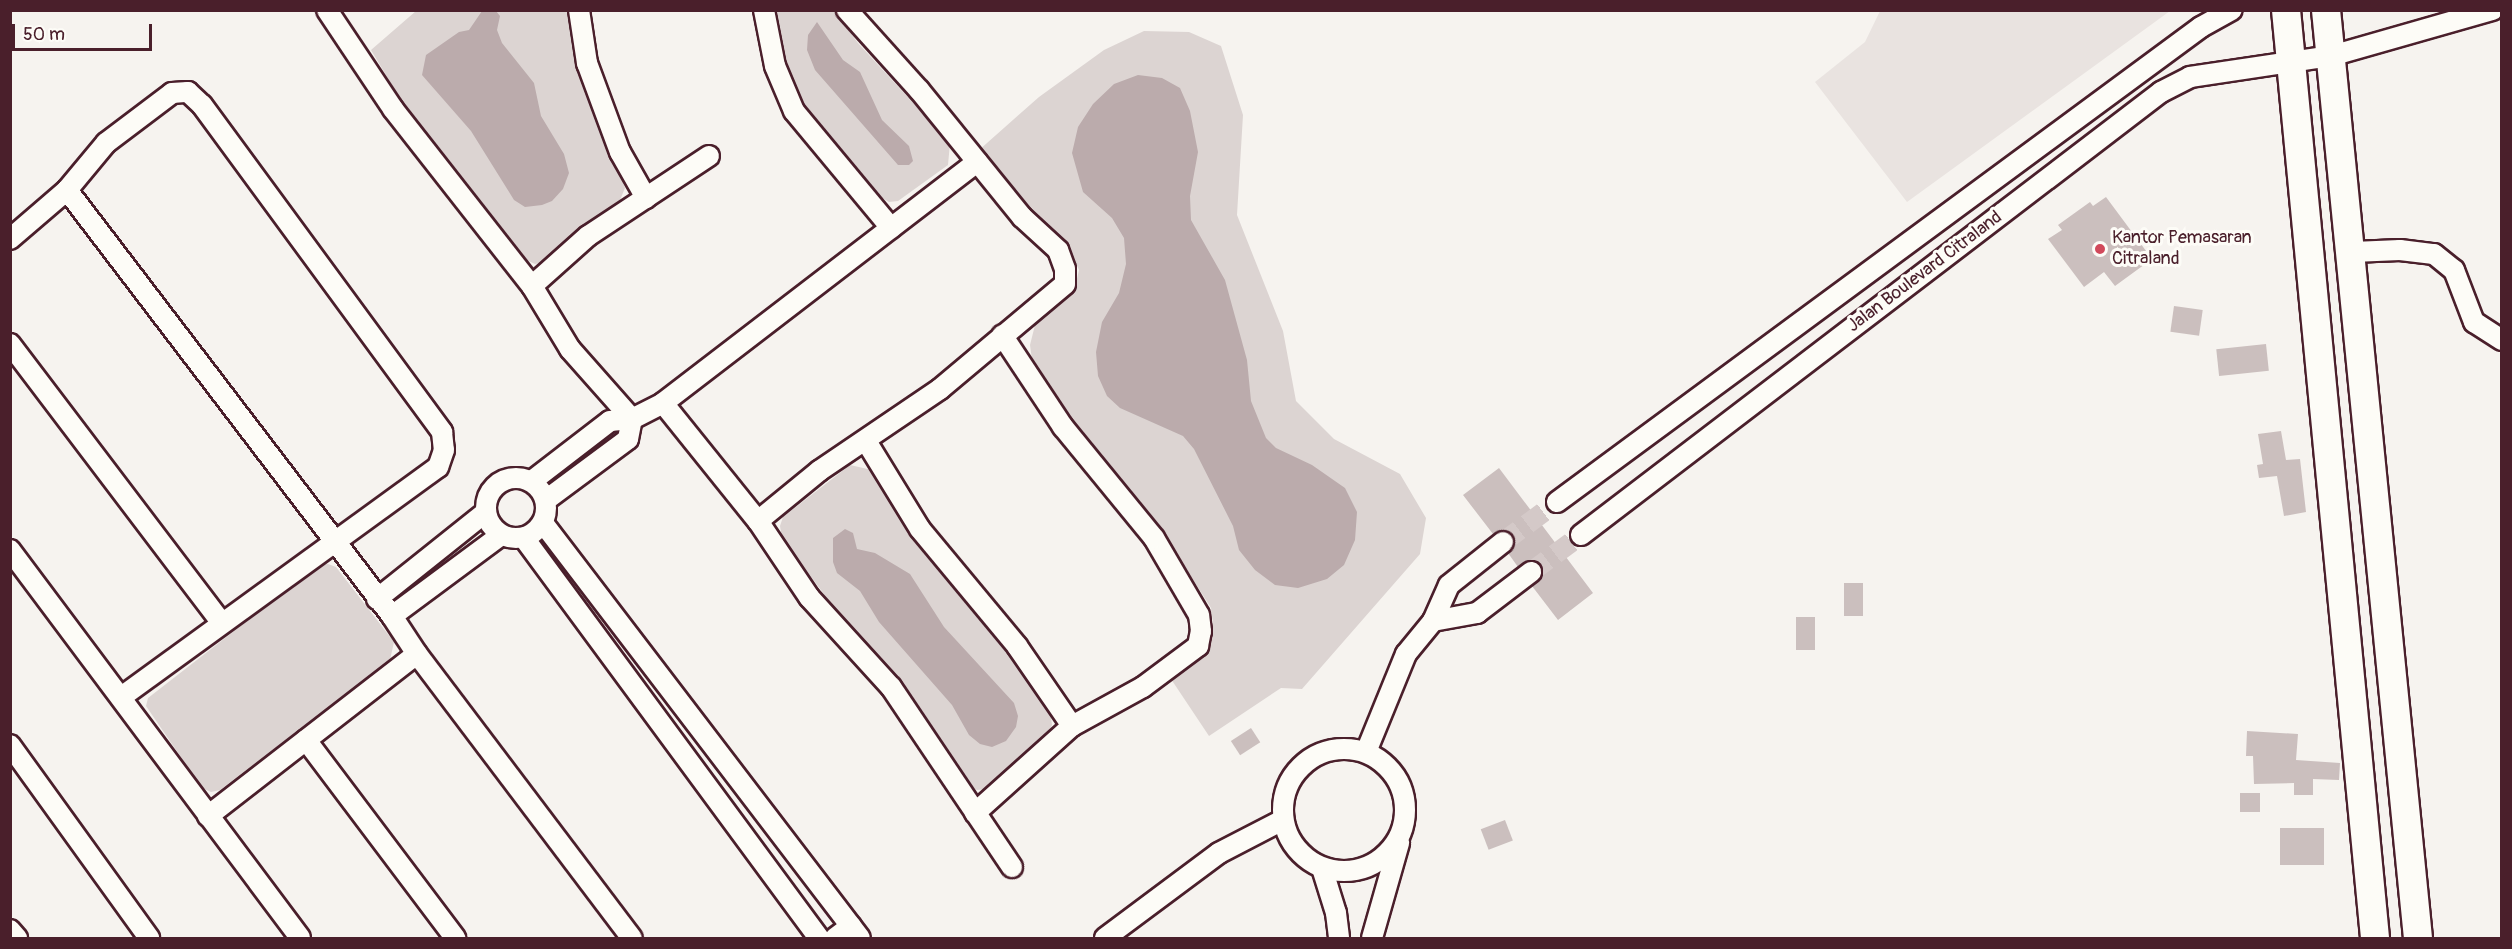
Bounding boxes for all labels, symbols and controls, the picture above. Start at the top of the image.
scale bar [15,12,154,50]
text: 50 m [23,23,65,46]
street label: Jalan Boulevard Citraland [1843,207,2007,337]
place label: Kantor Pemasaran Citraland [2112,228,2252,270]
marker: Kantor Pemasaran Citraland [2093,242,2107,256]

